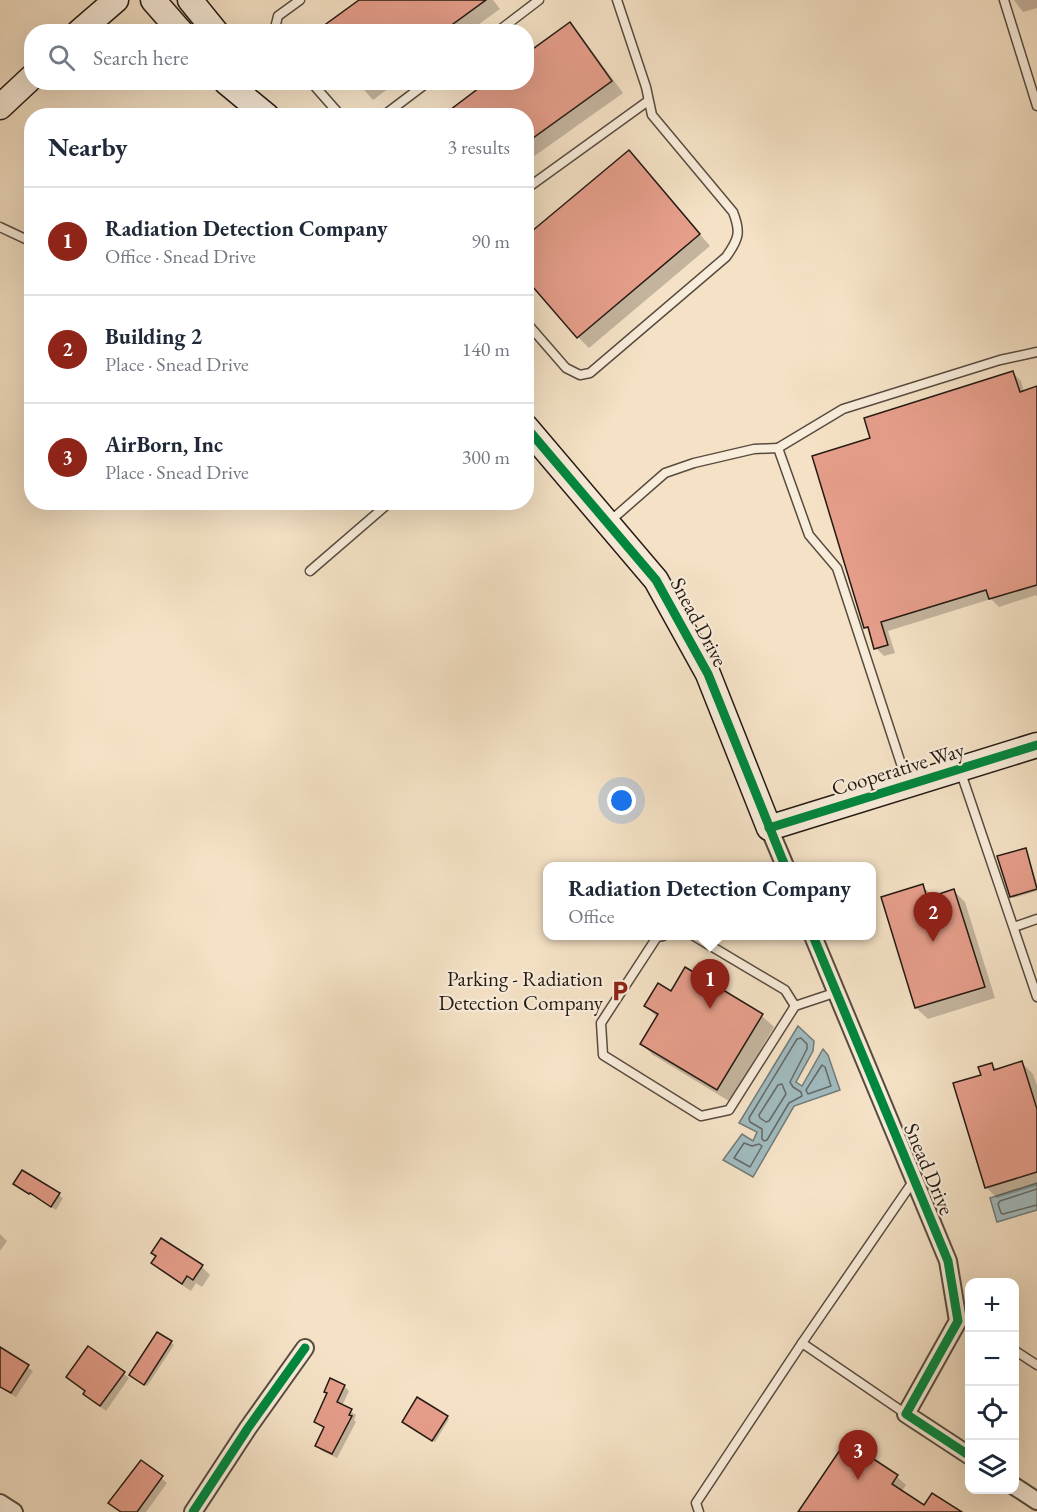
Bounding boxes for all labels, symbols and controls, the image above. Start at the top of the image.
search box [24,24,534,90]
icon: search [45,41,78,74]
text: Search here [93,43,188,72]
text: Nearby [48,130,128,164]
text: 3 results [447,134,510,160]
text: Radiation Detection Company [105,214,388,243]
text: 1 [62,228,73,254]
text: 90 m [471,228,510,254]
text: Office · Snead Drive [105,243,256,269]
text: Building 2 [105,322,202,351]
text: 2 [62,336,73,362]
text: 140 m [462,336,510,362]
text: Place · Snead Drive [105,351,249,377]
text: AirBorn, Inc [105,430,223,459]
text: 3 [62,444,73,470]
text: 300 m [462,444,510,470]
text: Place · Snead Drive [105,459,249,485]
street label: Snead Drive [665,573,734,671]
street label: Cooperative Way [828,735,968,802]
your location [607,786,636,815]
popup [543,862,876,940]
text: Radiation Detection Company [568,874,851,903]
pin: 2 [914,892,952,942]
text: Office [568,903,615,929]
pin: 1 [690,960,730,1009]
place label: Parking - Radiation Detection Company [438,965,604,1016]
parking icon: Parking - Radiation Detection Company [608,979,632,1003]
street label: Snead Drive [898,1119,961,1219]
map controls [965,1278,1019,1494]
button: + [965,1278,1019,1332]
button: − [965,1332,1019,1386]
button: locate [965,1386,1019,1440]
pin: 3 [838,1430,878,1480]
button: layers [965,1440,1019,1494]

